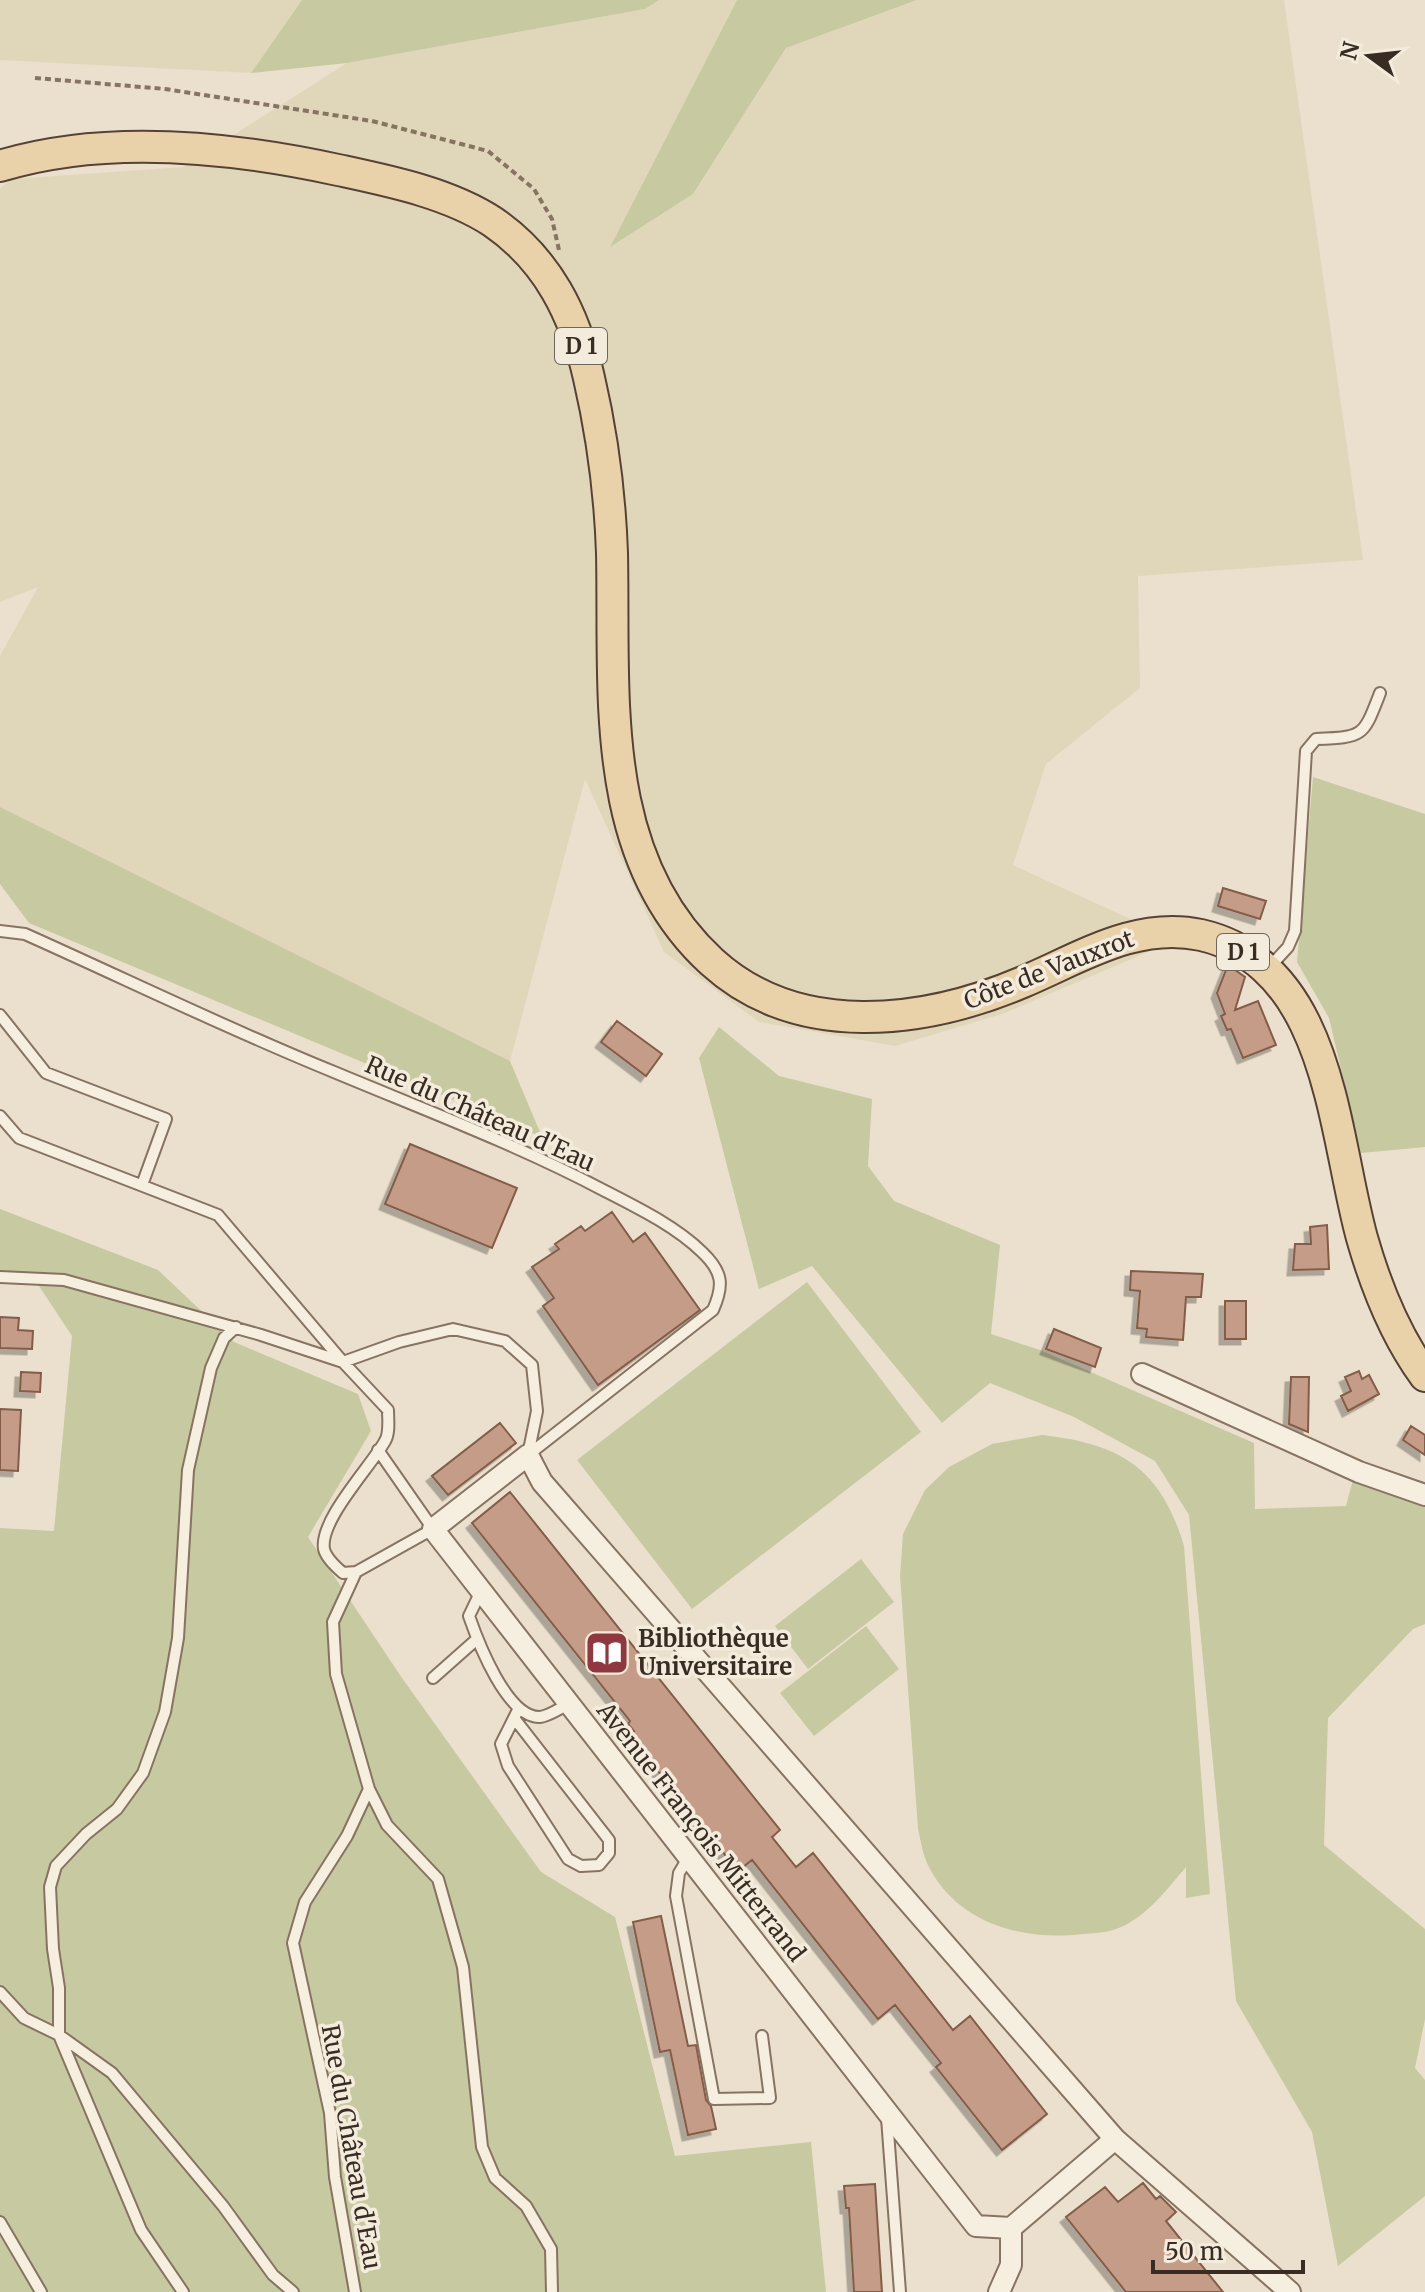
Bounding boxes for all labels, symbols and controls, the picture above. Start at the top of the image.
north arrow [1329,16,1409,96]
text: N [1334,38,1366,63]
road number: D 1 [555,328,607,364]
street label: Côte de Vauxrot [959,923,1139,1016]
road number: D 1 [1217,934,1269,970]
street label: Rue du Château d'Eau [360,1049,600,1178]
place label: Bibliothèque Universitaire [638,1623,792,1682]
library icon: Bibliothèque Universitaire [583,1629,631,1677]
street label: Avenue François Mitterrand [590,1695,812,1968]
street label: Rue du Château d'Eau [315,2022,388,2272]
scale bar [1153,2224,1303,2274]
text: 50 m [1165,2236,1224,2267]

